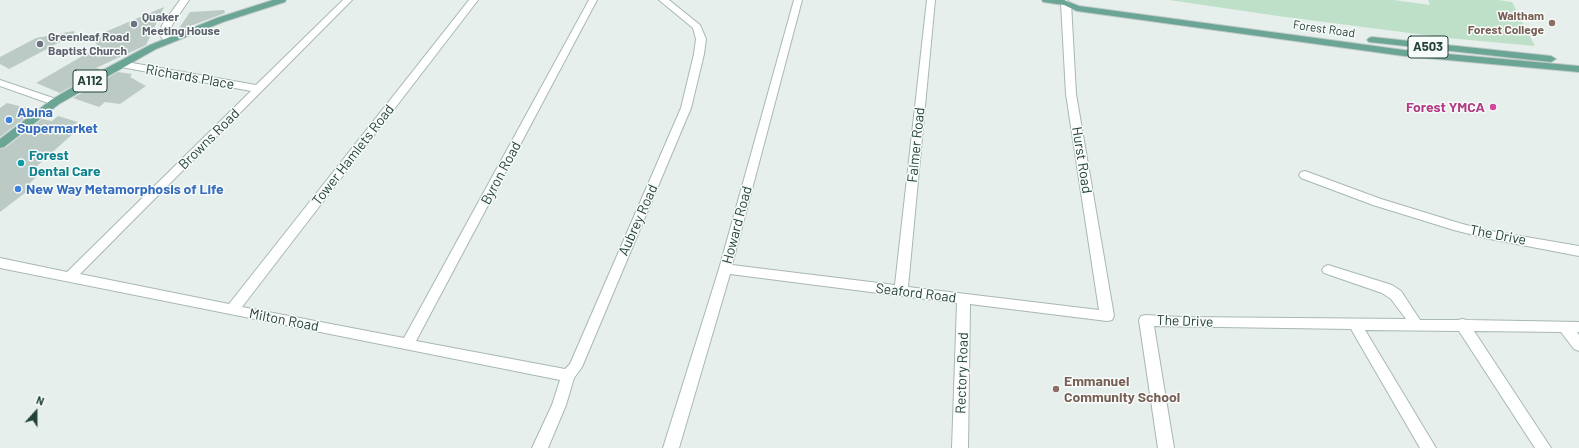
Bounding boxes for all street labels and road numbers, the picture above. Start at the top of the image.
street label: Forest Road [1292,18,1356,40]
road number: A503 [1408,36,1448,58]
street label: Richards Place [144,61,236,93]
road number: A112 [73,70,107,92]
street label: Tower Hamlets Road [308,101,398,209]
street label: Browns Road [175,105,243,173]
street label: Falmer Road [904,106,928,184]
street label: Hurst Road [1068,125,1096,195]
street label: Byron Road [477,139,525,207]
street label: Aubrey Road [615,182,661,258]
street label: Howard Road [719,184,755,266]
street label: The Drive [1468,221,1528,249]
street label: Seaford Road [875,280,957,306]
street label: Milton Road [248,305,320,335]
street label: The Drive [1156,312,1214,330]
street label: Rectory Road [952,332,972,414]

